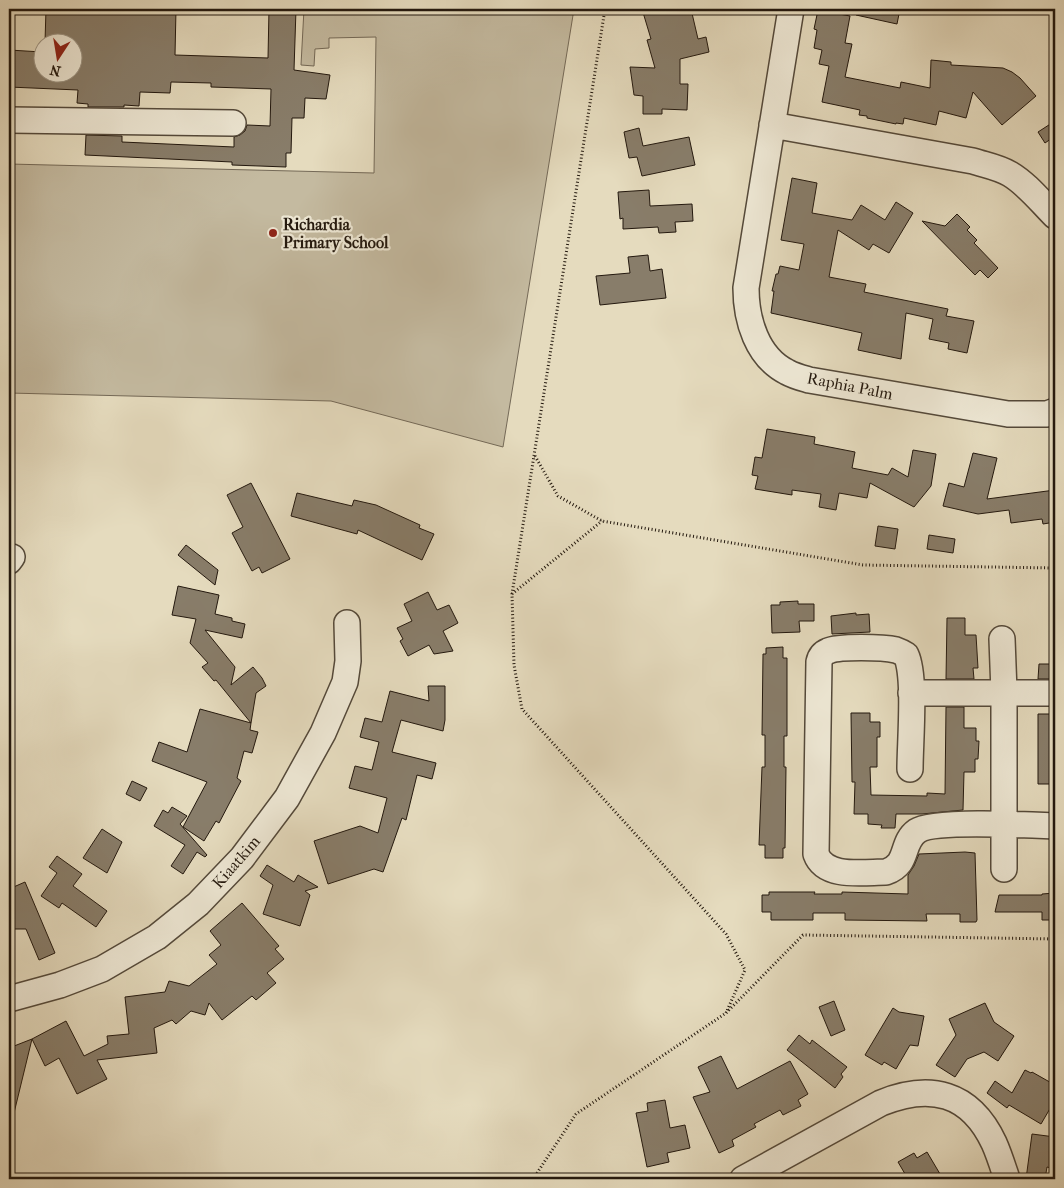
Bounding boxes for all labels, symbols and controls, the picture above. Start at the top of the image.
north arrow [32,32,82,82]
text: N [48,61,62,80]
place label: Richardia Primary School [283,215,389,253]
marker: Richardia Primary School [267,227,279,239]
street label: Raphia Palm [806,368,895,404]
street label: Kiaatkim [208,831,264,892]

